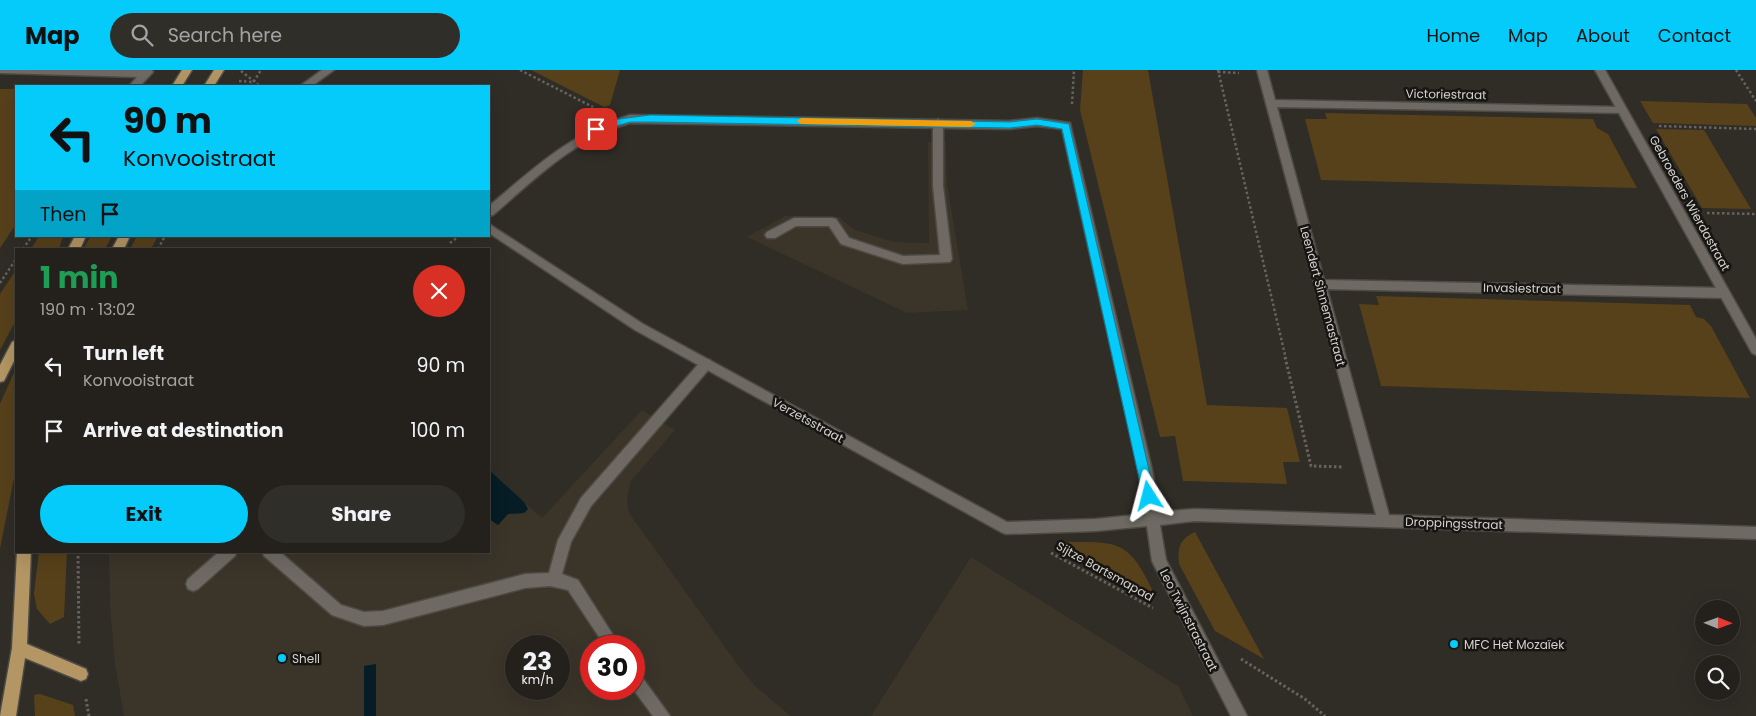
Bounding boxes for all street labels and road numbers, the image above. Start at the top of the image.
street label: Victoriestraat [1405,85,1487,103]
street label: Gebroeders Wierdastraat [1646,132,1734,274]
street label: Leendert Sinnemastraat [1296,224,1350,368]
street label: Invasiestraat [1483,279,1561,297]
street label: Verzetsstraat [769,393,847,447]
street label: Droppingsstraat [1405,513,1503,533]
street label: Sijtze Bartsmapad [1053,537,1157,605]
street label: Leo Twijnstrastraat [1156,566,1222,674]

